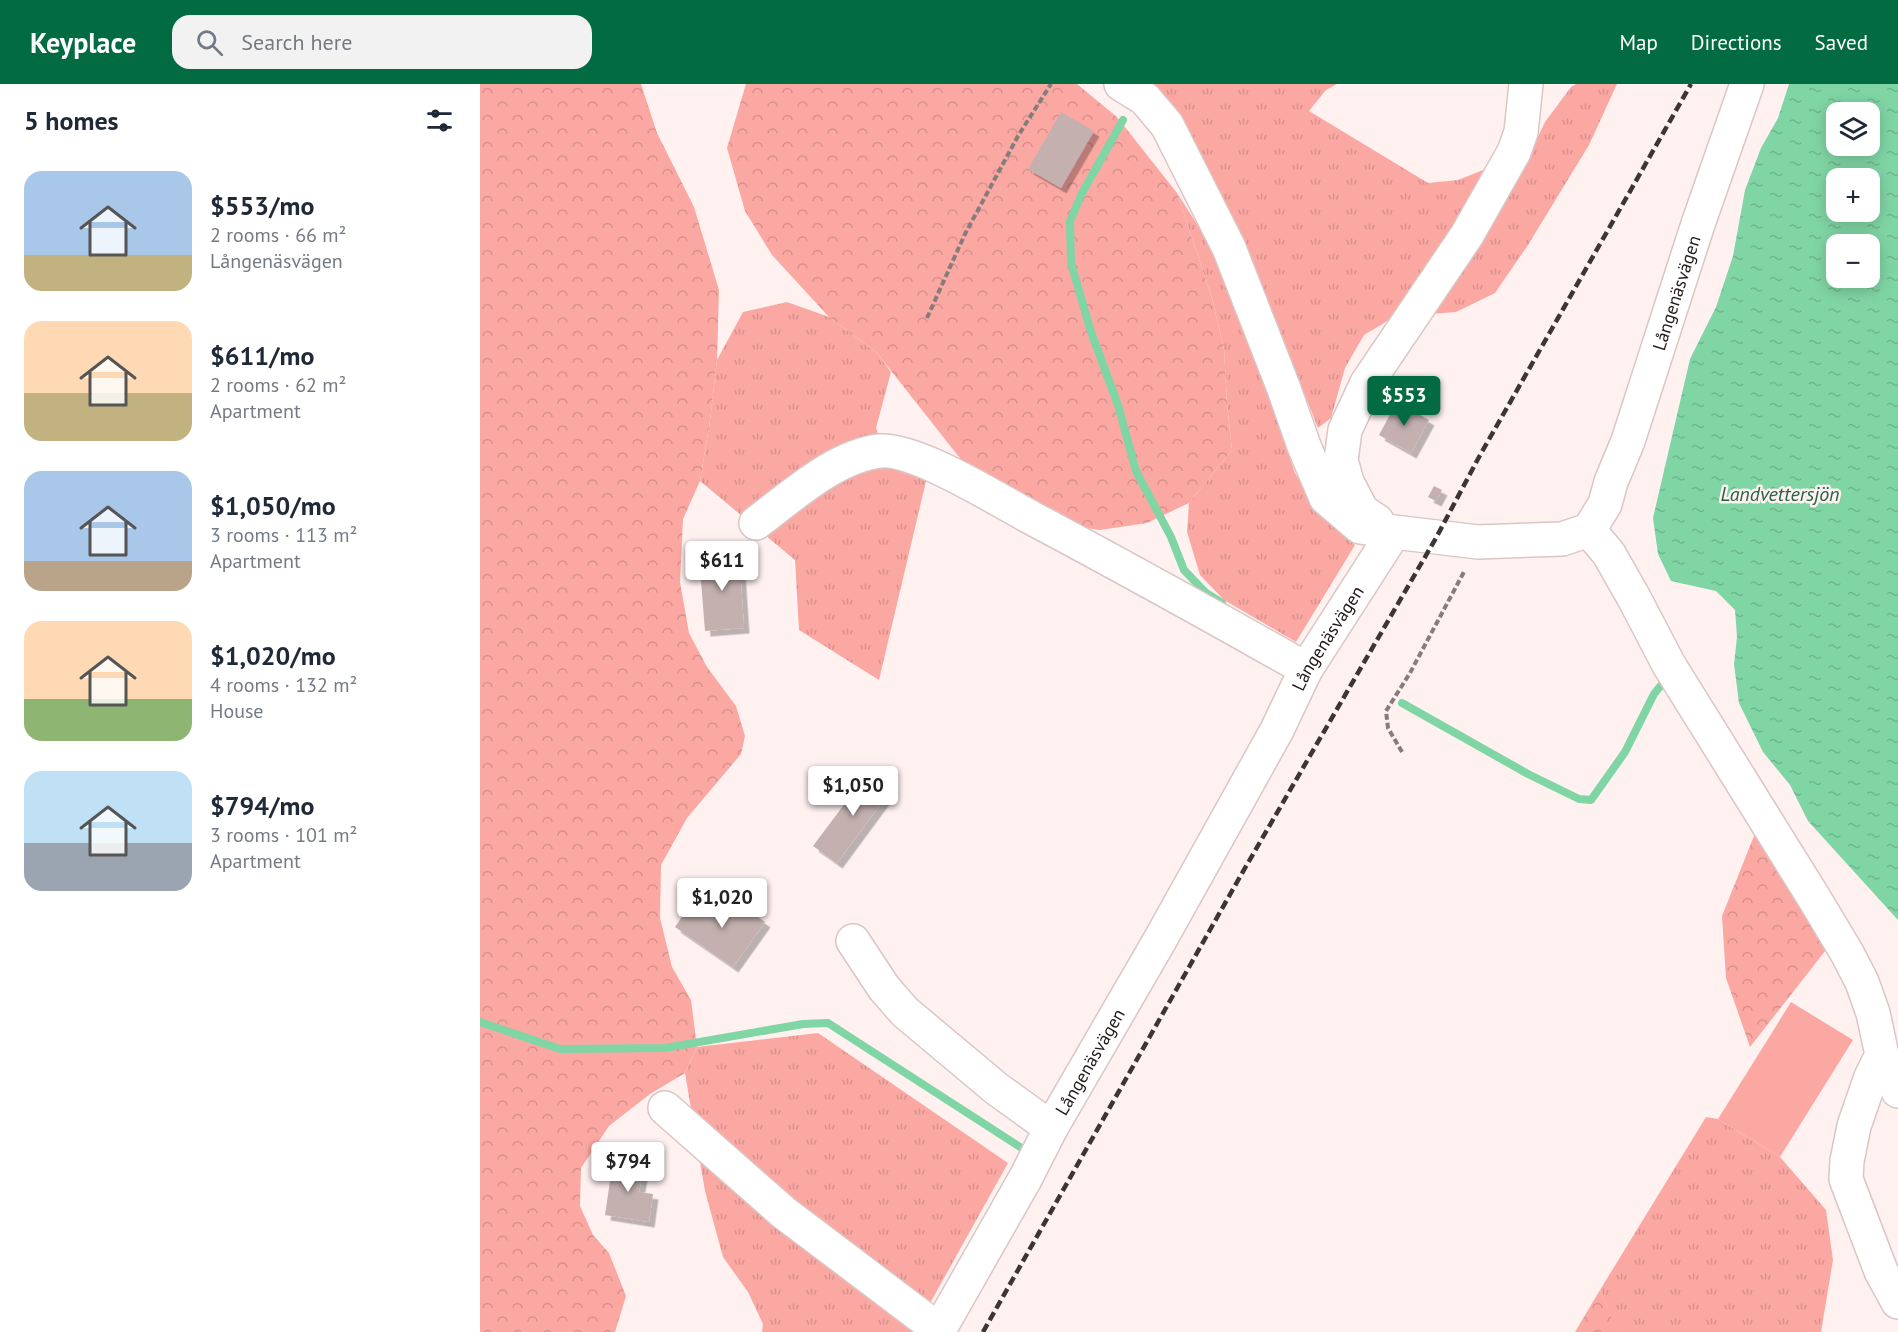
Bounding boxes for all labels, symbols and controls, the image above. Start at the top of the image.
search box [172,15,592,69]
text: Keyplace [30,24,136,61]
icon: search [193,26,226,59]
text: Search here [241,28,352,56]
text: Map [1619,29,1658,56]
text: Directions [1691,29,1782,56]
text: Saved [1815,29,1868,56]
map controls [1826,102,1880,288]
button: layers [1826,102,1880,156]
text: 5 homes [24,104,119,137]
icon: filters [423,104,456,137]
button: + [1826,168,1880,222]
text: $553/mo [210,189,314,222]
icon: home [72,195,144,267]
text: 2 rooms · 66 m² [210,222,346,248]
street label: Långenäsvägen [1647,232,1705,353]
button: − [1826,234,1880,288]
text: Långenäsvägen [210,248,343,274]
text: $611/mo [210,339,314,372]
icon: home [72,345,144,417]
text: 2 rooms · 62 m² [210,372,346,398]
pin: $553 [1368,376,1440,427]
text: $553 [1381,382,1427,408]
text: Apartment [210,398,301,424]
water label: Landvettersjön [1720,481,1840,507]
text: $1,050/mo [210,489,336,522]
icon: home [72,495,144,567]
text: 3 rooms · 113 m² [210,522,357,548]
pin: $611 [686,541,758,592]
text: $611 [699,547,745,573]
text: Apartment [210,548,301,574]
street label: Långenäsvägen [1286,581,1368,694]
text: $1,020/mo [210,639,336,672]
icon: home [72,645,144,717]
text: 4 rooms · 132 m² [210,672,357,698]
text: House [210,698,264,724]
pin: $1,050 [804,766,902,817]
text: $1,050 [822,772,884,798]
text: $794/mo [210,789,314,822]
icon: home [72,795,144,867]
text: 3 rooms · 101 m² [210,822,357,848]
text: Apartment [210,848,301,874]
pin: $1,020 [673,878,771,929]
text: $1,020 [691,884,753,910]
street label: Långenäsvägen [1050,1004,1129,1119]
pin: $794 [592,1142,664,1193]
text: $794 [605,1148,651,1174]

